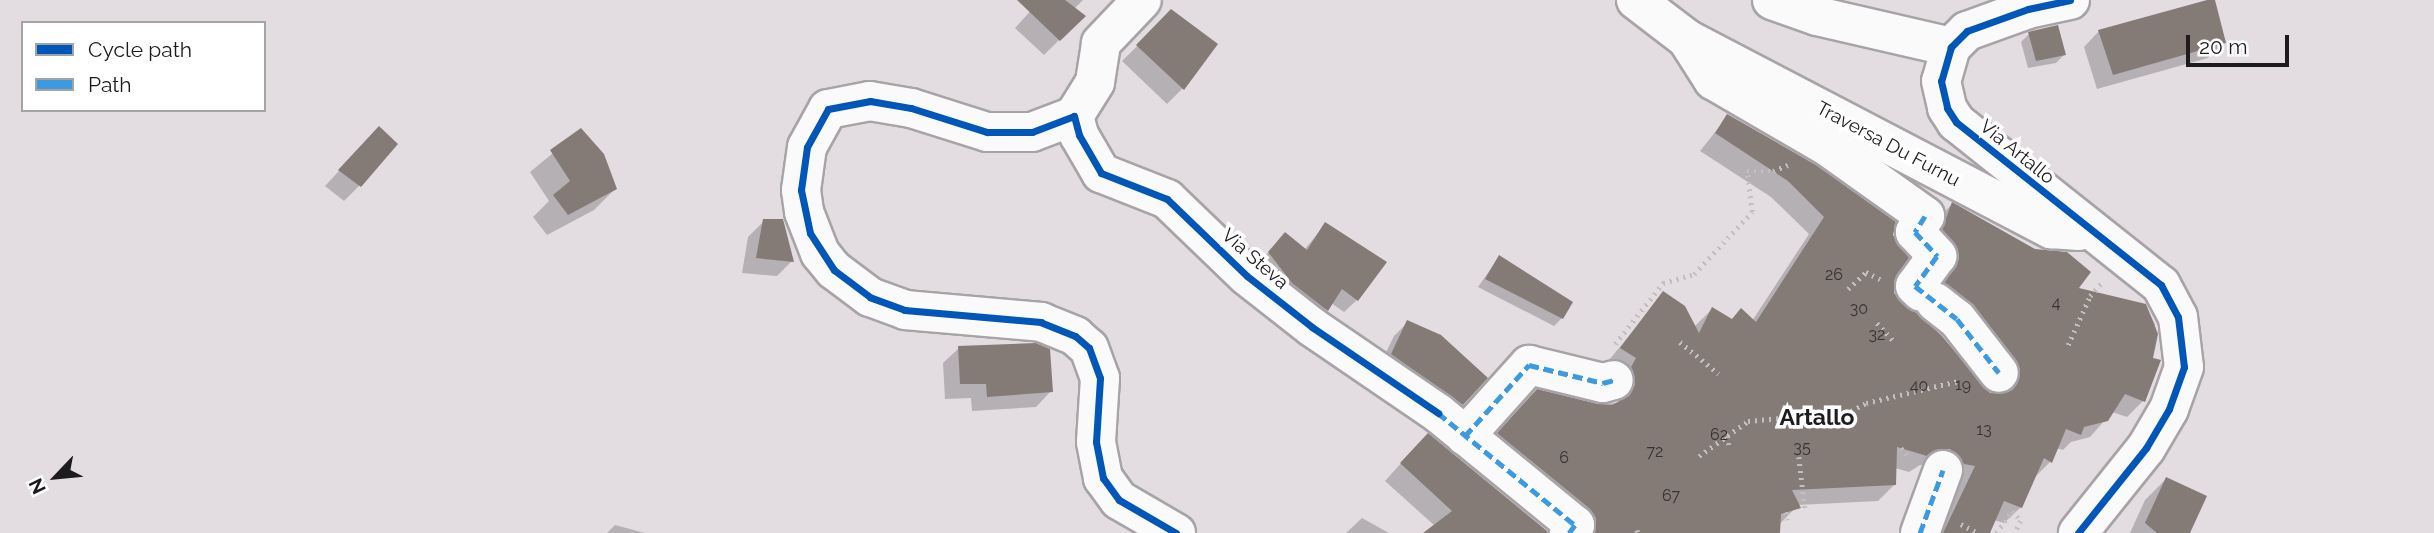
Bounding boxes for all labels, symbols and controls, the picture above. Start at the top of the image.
legend [21,21,266,112]
scale bar [2189,21,2292,65]
text: 20 m [2199,34,2247,59]
text: Cycle path [88,37,192,62]
text: Path [88,72,132,97]
street label: Traversa Du Furnu [1812,97,1964,191]
street label: Via Artallo [1975,115,2059,189]
street label: Via Steva [1217,224,1293,294]
house number: 26 [1825,265,1843,285]
house number: 4 [2052,293,2060,313]
house number: 30 [1850,299,1868,319]
house number: 32 [1869,325,1885,345]
house number: 19 [1955,375,1971,395]
house number: 40 [1910,376,1928,396]
district label: Artallo [1780,403,1854,431]
house number: 13 [1976,420,1992,440]
house number: 62 [1710,425,1728,445]
house number: 35 [1793,438,1811,458]
north arrow [21,442,91,512]
house number: 72 [1647,442,1663,462]
house number: 6 [1559,448,1569,468]
text: N [24,475,50,498]
house number: 67 [1662,486,1680,506]

